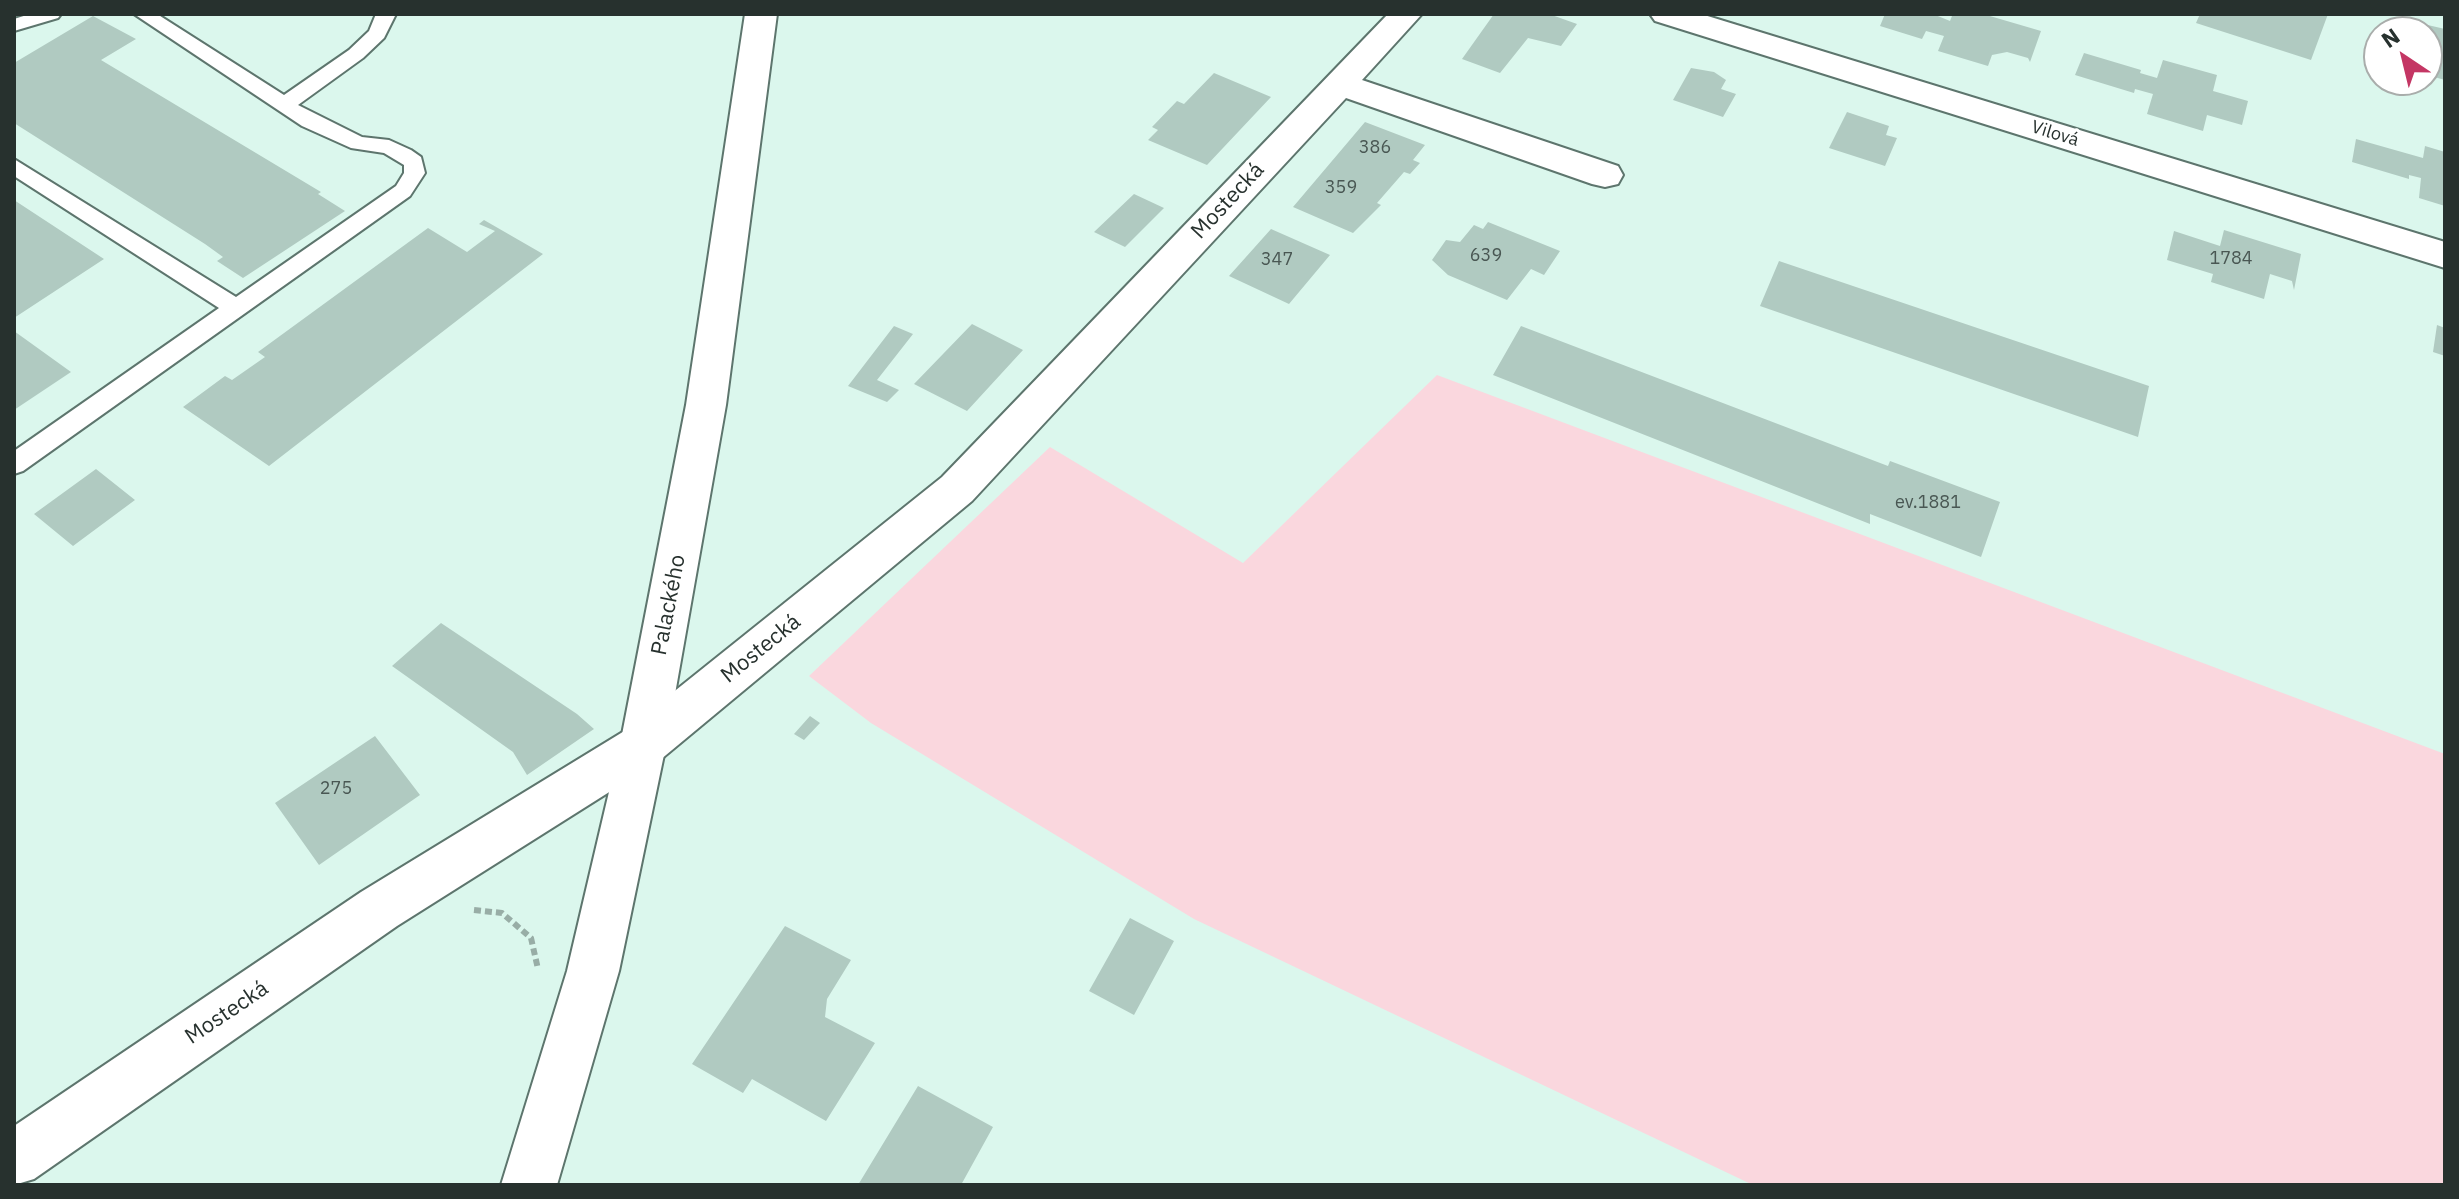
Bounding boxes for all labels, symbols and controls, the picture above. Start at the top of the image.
north arrow [2363,16,2443,96]
text: N [2375,21,2405,54]
street label: Vilová [2029,117,2081,151]
house number: 386 [1359,137,1391,159]
street label: Mostecká [1186,157,1270,245]
house number: 359 [1325,177,1357,199]
house number: 639 [1470,245,1502,267]
house number: 1784 [2209,248,2253,270]
house number: 347 [1261,249,1293,271]
house number: ev.1881 [1895,492,1961,514]
street label: Palackého [646,553,692,657]
street label: Mostecká [716,609,806,689]
house number: 275 [320,778,352,800]
street label: Mostecká [180,976,274,1050]

